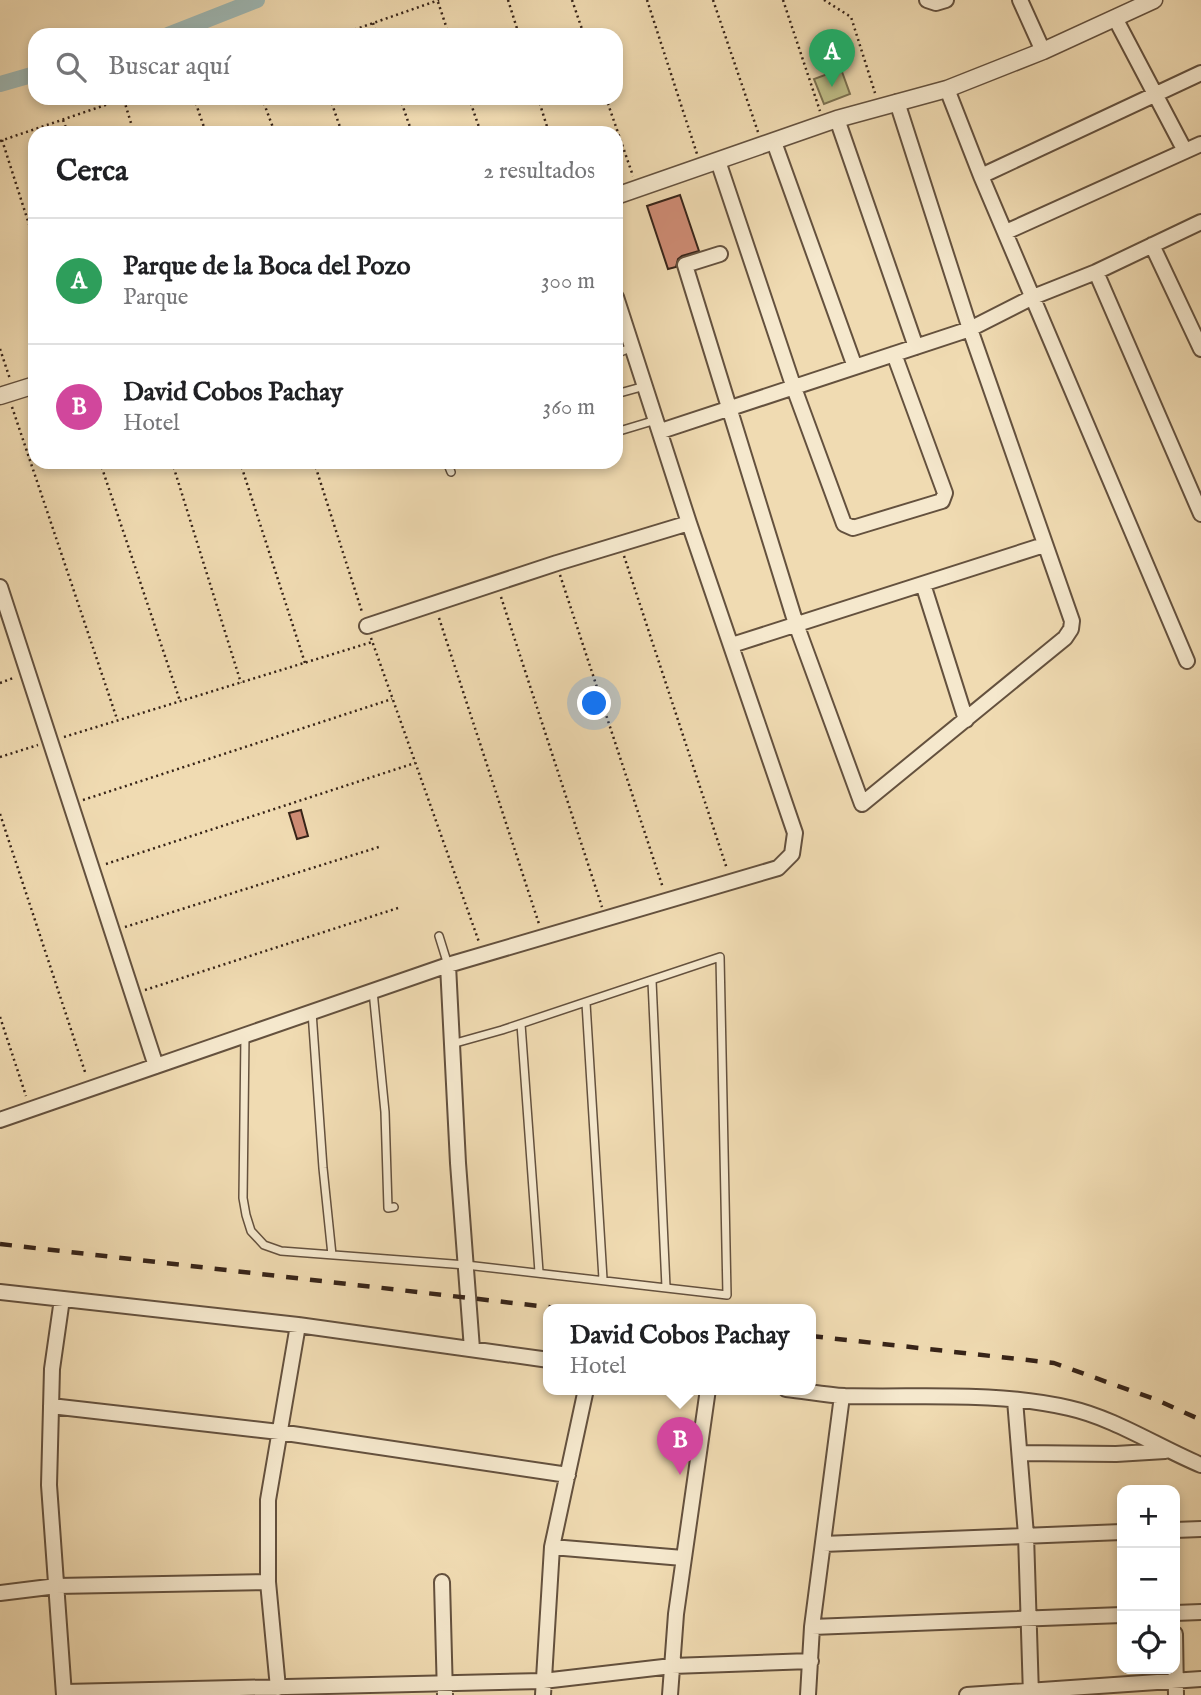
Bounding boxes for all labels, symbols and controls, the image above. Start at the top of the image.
search box [28,28,623,105]
pin: A [809,29,855,87]
icon: search [52,48,90,86]
text: Buscar aquí [108,50,230,83]
text: Cerca [56,153,128,191]
text: 2 resultados [483,157,595,186]
text: Parque de la Boca del Pozo [123,250,411,283]
text: A [71,267,87,296]
text: 300 m [541,267,595,296]
text: Parque [123,283,188,312]
text: David Cobos Pachay [123,376,343,409]
text: B [71,393,87,422]
text: 360 m [543,393,595,422]
text: Hotel [123,409,180,438]
your location [577,686,611,720]
popup [543,1304,816,1395]
text: David Cobos Pachay [570,1319,789,1352]
text: Hotel [570,1352,626,1381]
pin: B [657,1417,703,1475]
map controls [1117,1485,1180,1674]
button: + [1117,1485,1180,1548]
button: − [1117,1548,1180,1611]
button: locate [1117,1611,1180,1674]

